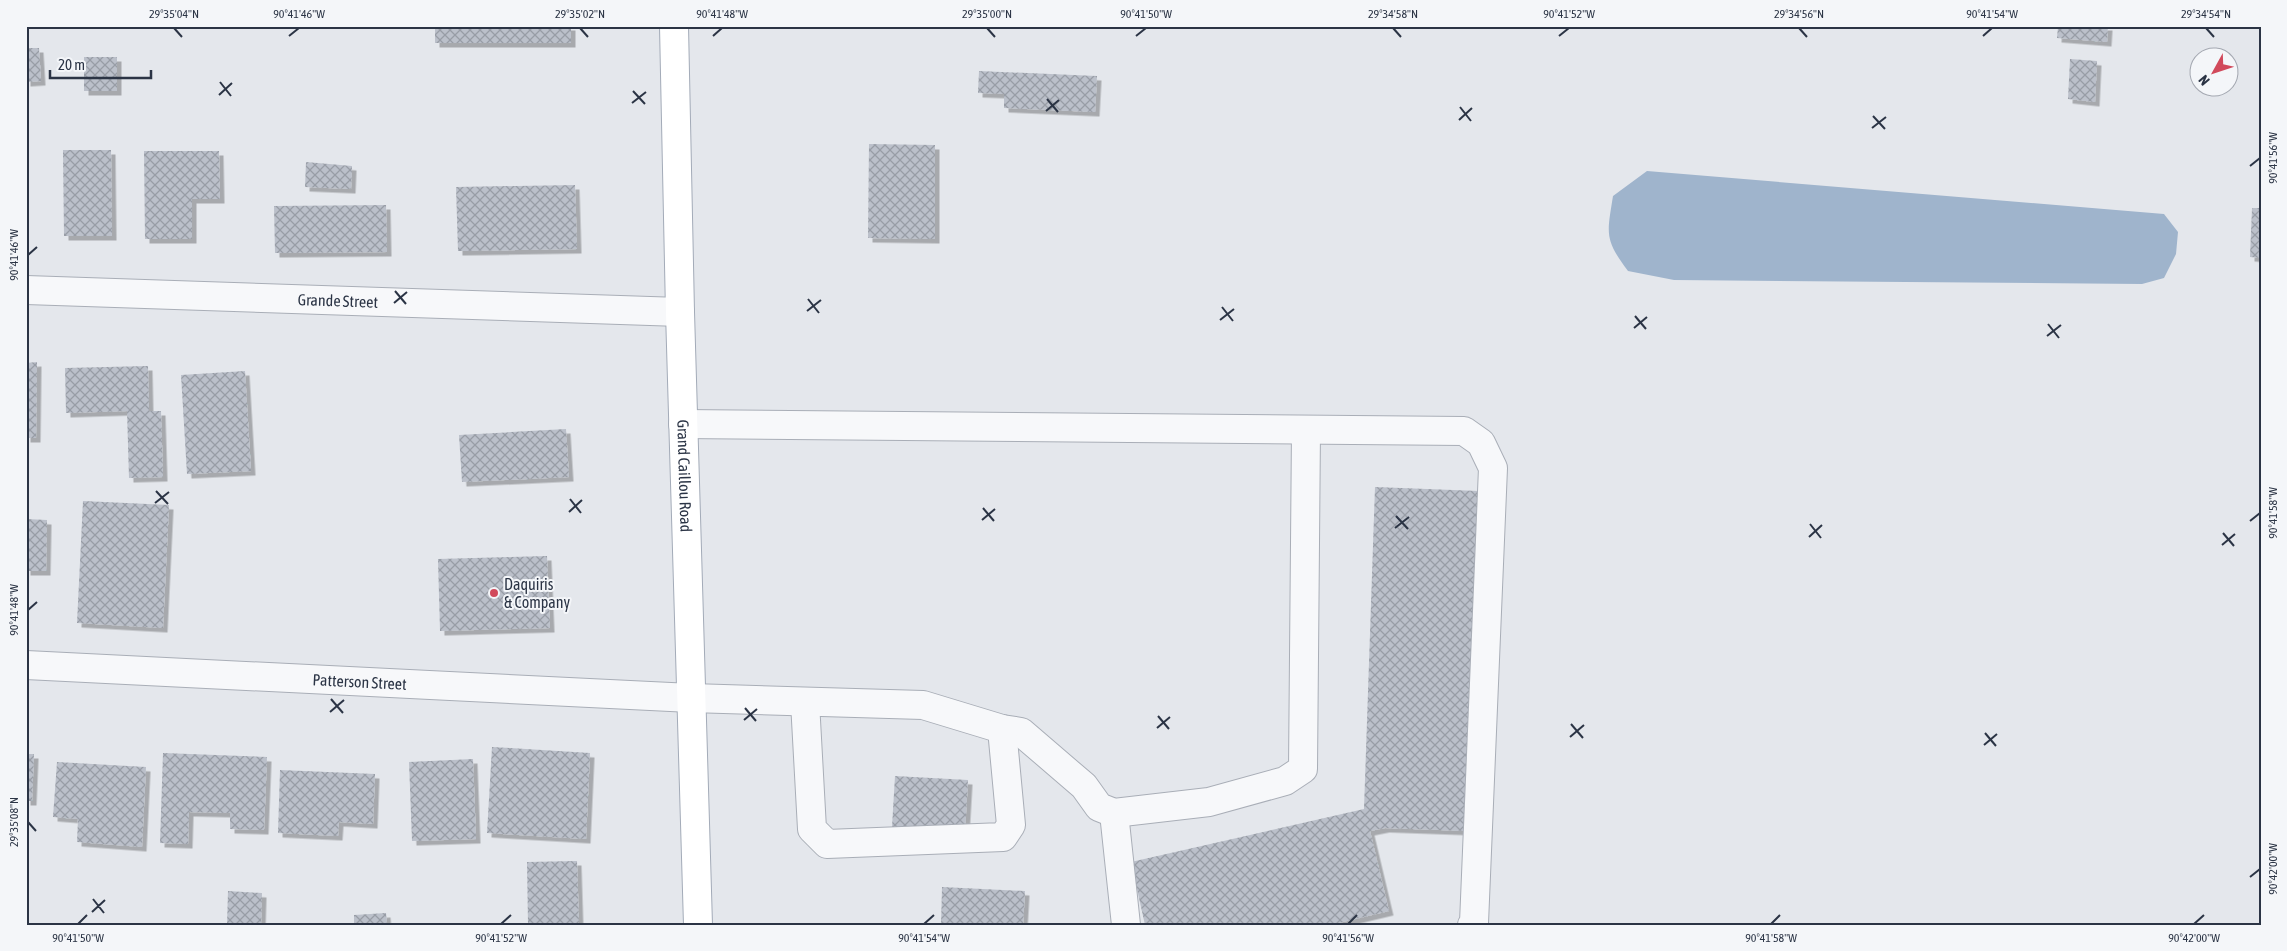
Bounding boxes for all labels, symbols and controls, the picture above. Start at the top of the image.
text: 29°35'04"N [149,7,199,21]
text: 90°41'46"W [273,7,325,21]
text: 29°35'02"N [555,7,605,21]
text: 90°41'48"W [696,7,748,21]
text: 29°35'00"N [962,7,1012,21]
text: 90°41'50"W [1120,7,1172,21]
text: 29°34'58"N [1368,7,1418,21]
text: 90°41'52"W [1543,7,1595,21]
text: 29°34'56"N [1774,7,1824,21]
text: 90°41'54"W [1966,7,2018,21]
text: 29°34'54"N [2181,7,2231,21]
scale bar [50,48,151,80]
north arrow [2190,48,2240,98]
text: 20 m [58,56,85,73]
text: N [2195,72,2213,89]
text: 90°41'56"W [2266,132,2280,184]
text: 90°41'46"W [7,229,21,281]
street label: Grande Street [297,290,379,311]
street label: Grand Caillou Road [674,419,695,532]
text: 90°41'58"W [2266,487,2280,539]
place label: Daquiris & Company [504,575,571,612]
text: 90°41'48"W [7,584,21,636]
marker: Daquiris & Company [488,587,500,599]
street label: Patterson Street [312,670,408,693]
text: 29°35'08"N [7,797,21,847]
text: 90°42'00"W [2266,843,2280,895]
text: 90°41'50"W [52,931,104,945]
text: 90°41'52"W [475,931,527,945]
text: 90°41'54"W [898,931,950,945]
text: 90°41'56"W [1322,931,1374,945]
text: 90°41'58"W [1745,931,1797,945]
text: 90°42'00"W [2168,931,2220,945]

